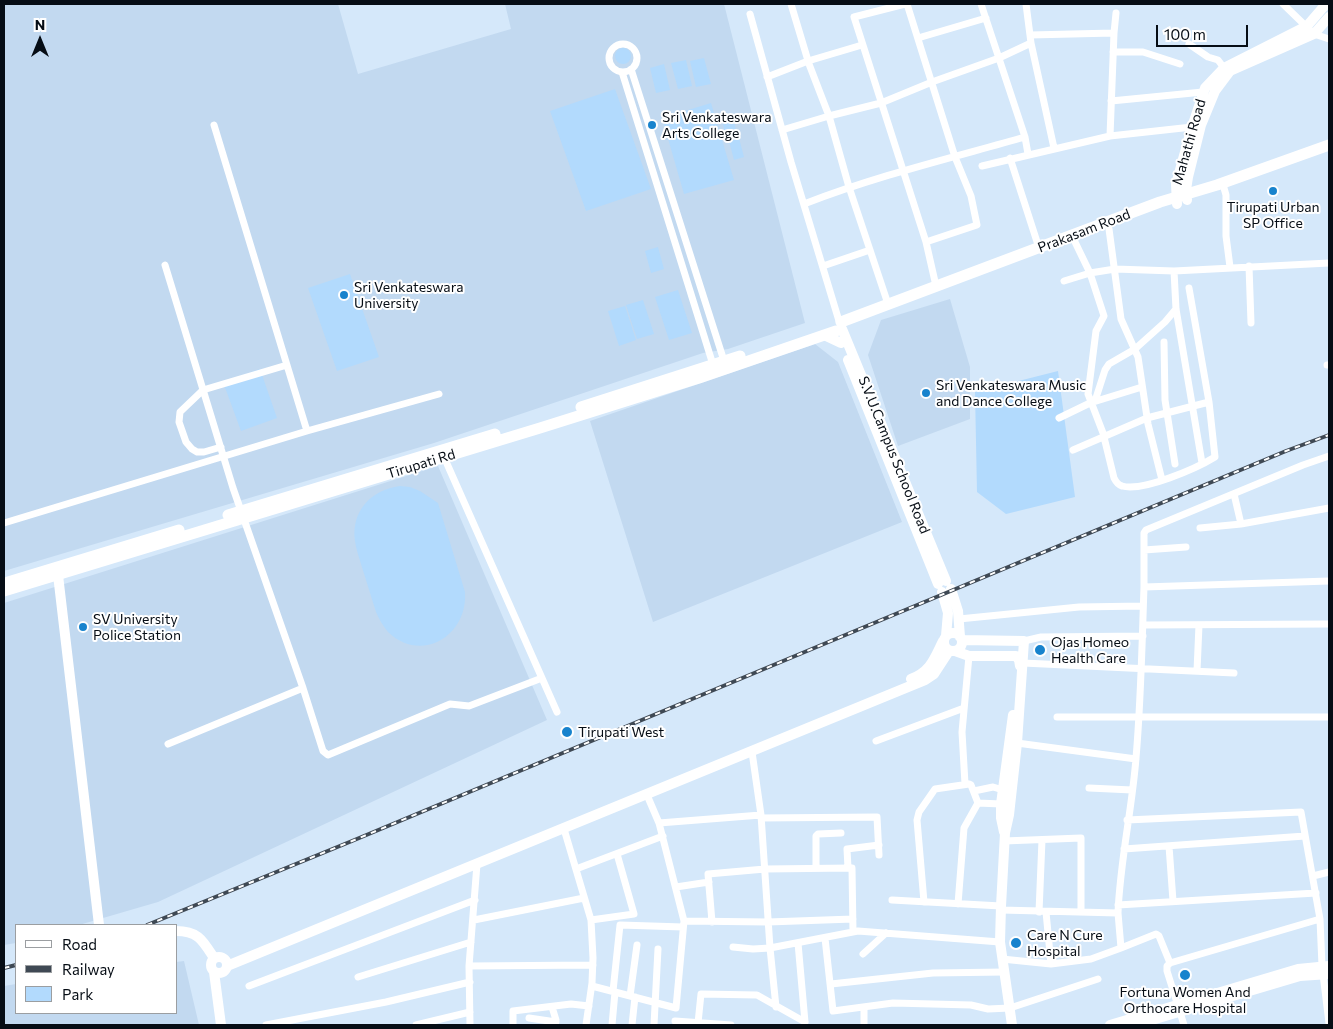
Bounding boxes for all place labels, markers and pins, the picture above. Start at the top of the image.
place label: Sri Venkateswara Arts College [662,109,771,142]
marker: Sri Venkateswara Arts College [646,119,658,131]
marker: Tirupati Urban SP Office [1267,185,1279,197]
place label: Tirupati Urban SP Office [1226,199,1320,232]
place label: Sri Venkateswara University [354,279,463,312]
marker: Sri Venkateswara University [338,289,350,301]
place label: Sri Venkateswara Music and Dance College [936,377,1086,410]
marker: Sri Venkateswara Music and Dance College [920,387,932,399]
place label: SV University Police Station [93,611,181,644]
marker: SV University Police Station [77,621,89,633]
place label: Ojas Homeo Health Care [1051,634,1129,666]
marker: Ojas Homeo Health Care [1033,643,1047,657]
place label: Tirupati West [578,724,664,740]
marker: Tirupati West [560,725,574,739]
place label: Care N Cure Hospital [1027,927,1103,960]
marker: Care N Cure Hospital [1009,936,1023,950]
marker: Fortuna Women And Orthocare Hospital [1178,968,1192,982]
place label: Fortuna Women And Orthocare Hospital [1119,984,1251,1016]

